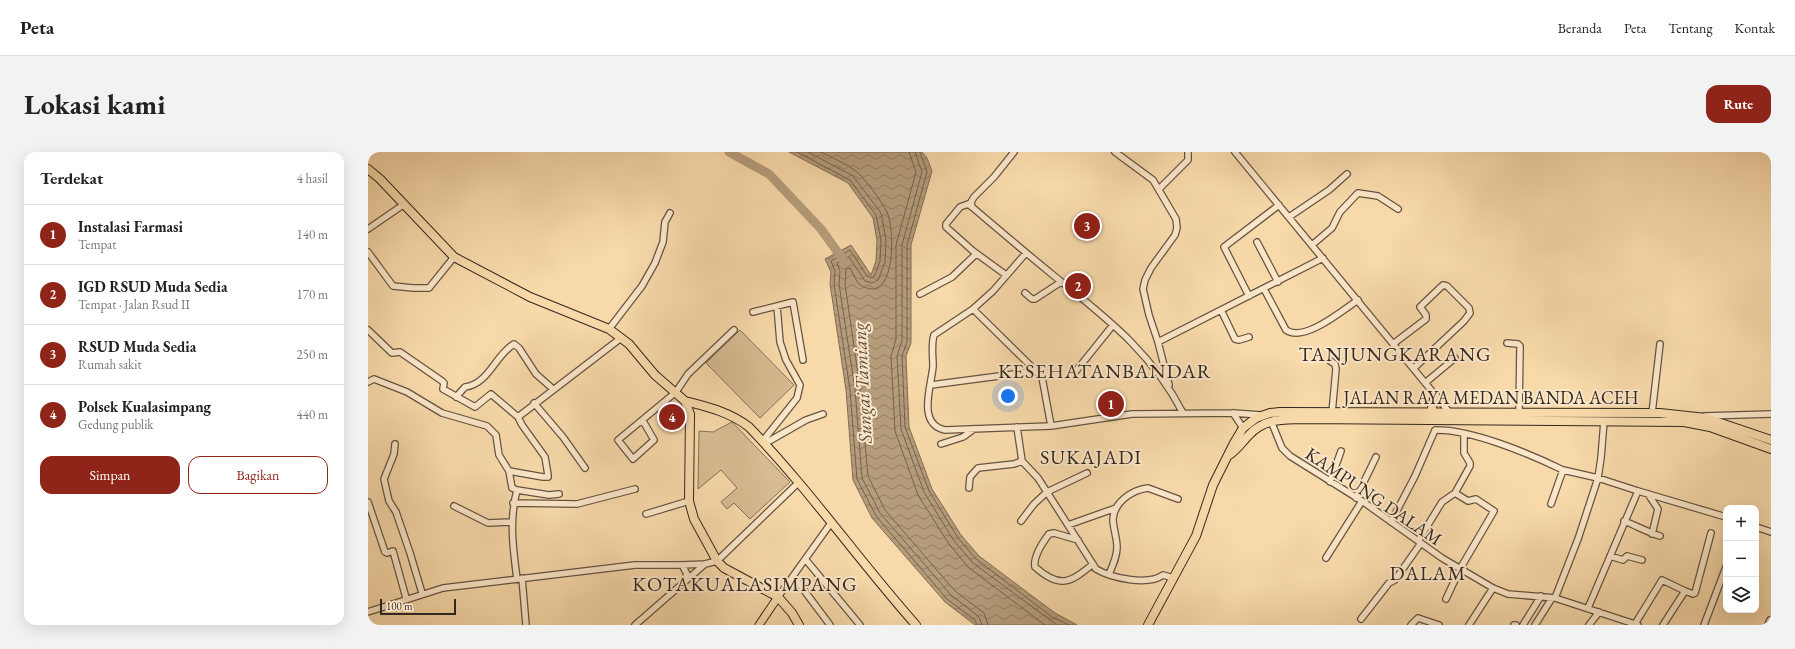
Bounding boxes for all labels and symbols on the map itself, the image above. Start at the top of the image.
pin: 3 [1074,211,1100,241]
pin: 2 [1065,271,1091,301]
water label: Sungai Tamiang [846,321,878,445]
district label: TANJUNGKARANG [1298,341,1492,367]
district label: KESEHATANBANDAR [998,358,1212,384]
your location [998,386,1018,406]
street label: JALAN RAYA MEDAN BANDA ACEH [1341,386,1639,409]
pin: 1 [1098,389,1124,419]
pin: 4 [659,402,685,432]
street label: KAMPUNG DALAM [1301,442,1447,550]
district label: SUKAJADI [1040,444,1142,470]
district label: DALAM [1390,560,1466,586]
district label: KOTAKUALASIMPANG [632,571,858,597]
scale bar [380,597,456,616]

